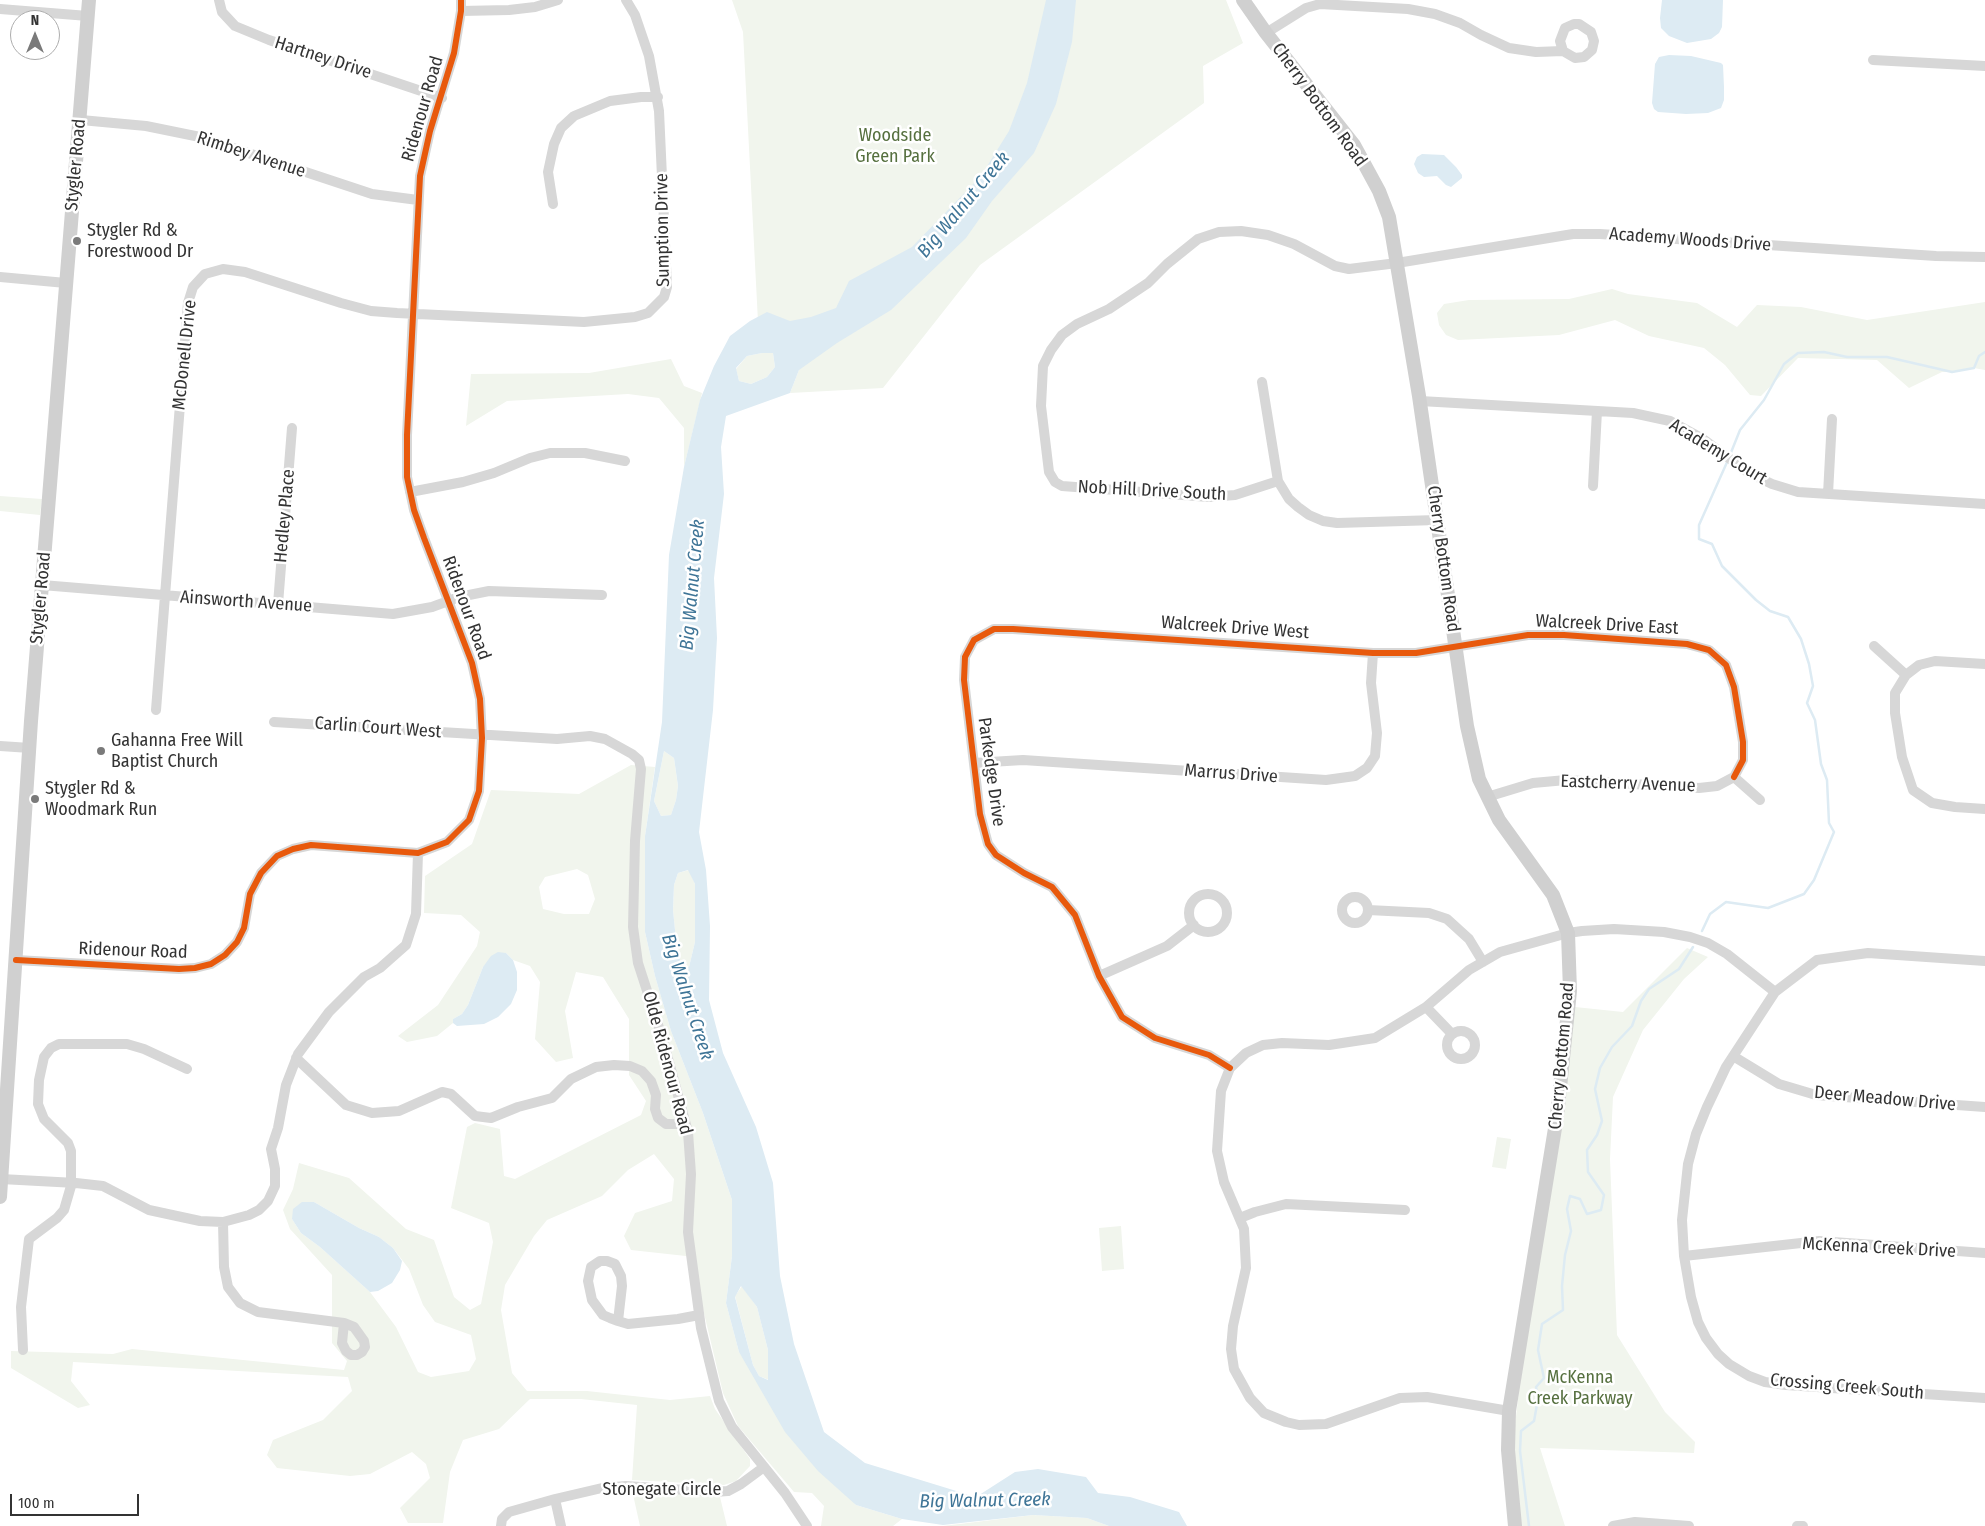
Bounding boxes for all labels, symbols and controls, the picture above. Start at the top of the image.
north arrow [10,10,60,60]
text: N [31,12,39,29]
street label: Hartney Drive [272,32,374,84]
street label: Cherry Bottom Road [1267,39,1371,171]
street label: Ridenour Road [398,54,448,164]
street label: Stygler Road [61,118,91,212]
park label: Woodside Green Park [855,125,935,168]
street label: Rimbey Avenue [194,127,308,183]
water label: Big Walnut Creek [913,147,1015,263]
street label: Sumption Drive [651,173,675,287]
place label: Stygler Rd & Forestwood Dr [87,220,193,262]
street label: Academy Woods Drive [1608,224,1772,256]
marker: Stygler Rd & Forestwood Dr [71,235,83,247]
street label: McDonell Drive [168,299,202,411]
street label: Academy Court [1665,414,1771,490]
street label: Hedley Place [270,468,300,564]
street label: Nob Hill Drive South [1077,476,1227,506]
street label: Cherry Bottom Road [1422,484,1464,634]
water label: Big Walnut Creek [676,519,710,651]
street label: Stygler Road [26,551,56,645]
street label: Ridenour Road [437,553,495,663]
street label: Ainsworth Avenue [179,587,313,617]
street label: Walcreek Drive East [1535,610,1679,640]
street label: Walcreek Drive West [1160,612,1310,644]
street label: Carlin Court West [314,713,442,743]
street label: Parkedge Drive [973,716,1009,828]
place label: Gahanna Free Will Baptist Church [111,730,243,772]
marker: Gahanna Free Will Baptist Church [95,745,107,757]
street label: Marrus Drive [1184,760,1278,788]
street label: Eastcherry Avenue [1560,771,1696,797]
place label: Stygler Rd & Woodmark Run [45,778,157,821]
marker: Stygler Rd & Woodmark Run [29,793,41,805]
water label: Big Walnut Creek [656,931,718,1063]
street label: Ridenour Road [78,938,188,964]
street label: Cherry Bottom Road [1545,981,1579,1131]
street label: Olde Ridenour Road [637,989,697,1137]
street label: Deer Meadow Drive [1813,1082,1957,1116]
street label: McKenna Creek Drive [1802,1233,1956,1263]
park label: McKenna Creek Parkway [1527,1367,1633,1410]
street label: Crossing Creek South [1769,1370,1925,1404]
street label: Stonegate Circle [603,1479,721,1501]
scale bar [12,1484,141,1516]
water label: Big Walnut Creek [919,1488,1051,1514]
text: 100 m [18,1494,55,1512]

